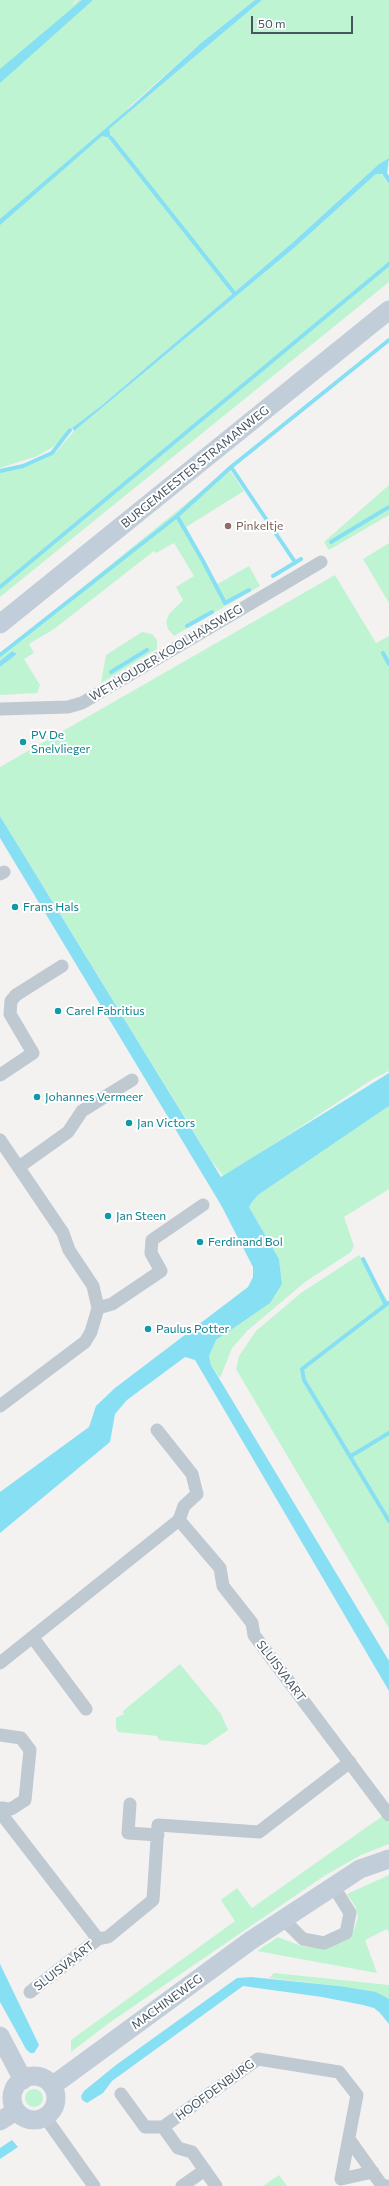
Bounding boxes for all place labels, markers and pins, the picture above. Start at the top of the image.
place label: Pinkeltje [236,519,283,533]
marker: Pinkeltje [223,521,233,531]
place label: PV De Snelvlieger [31,728,90,756]
marker: PV De Snelvlieger [18,737,28,747]
place label: Frans Hals [23,900,79,914]
marker: Frans Hals [10,902,20,912]
place label: Carel Fabritius [66,1004,145,1018]
marker: Carel Fabritius [53,1006,63,1016]
place label: Johannes Vermeer [45,1090,143,1104]
marker: Johannes Vermeer [32,1092,42,1102]
place label: Jan Victors [137,1116,195,1130]
marker: Jan Victors [124,1118,134,1128]
place label: Jan Steen [116,1209,166,1223]
marker: Jan Steen [103,1211,113,1221]
place label: Ferdinand Bol [208,1235,283,1249]
marker: Ferdinand Bol [195,1237,205,1247]
place label: Paulus Potter [156,1322,229,1336]
marker: Paulus Potter [143,1324,153,1334]

